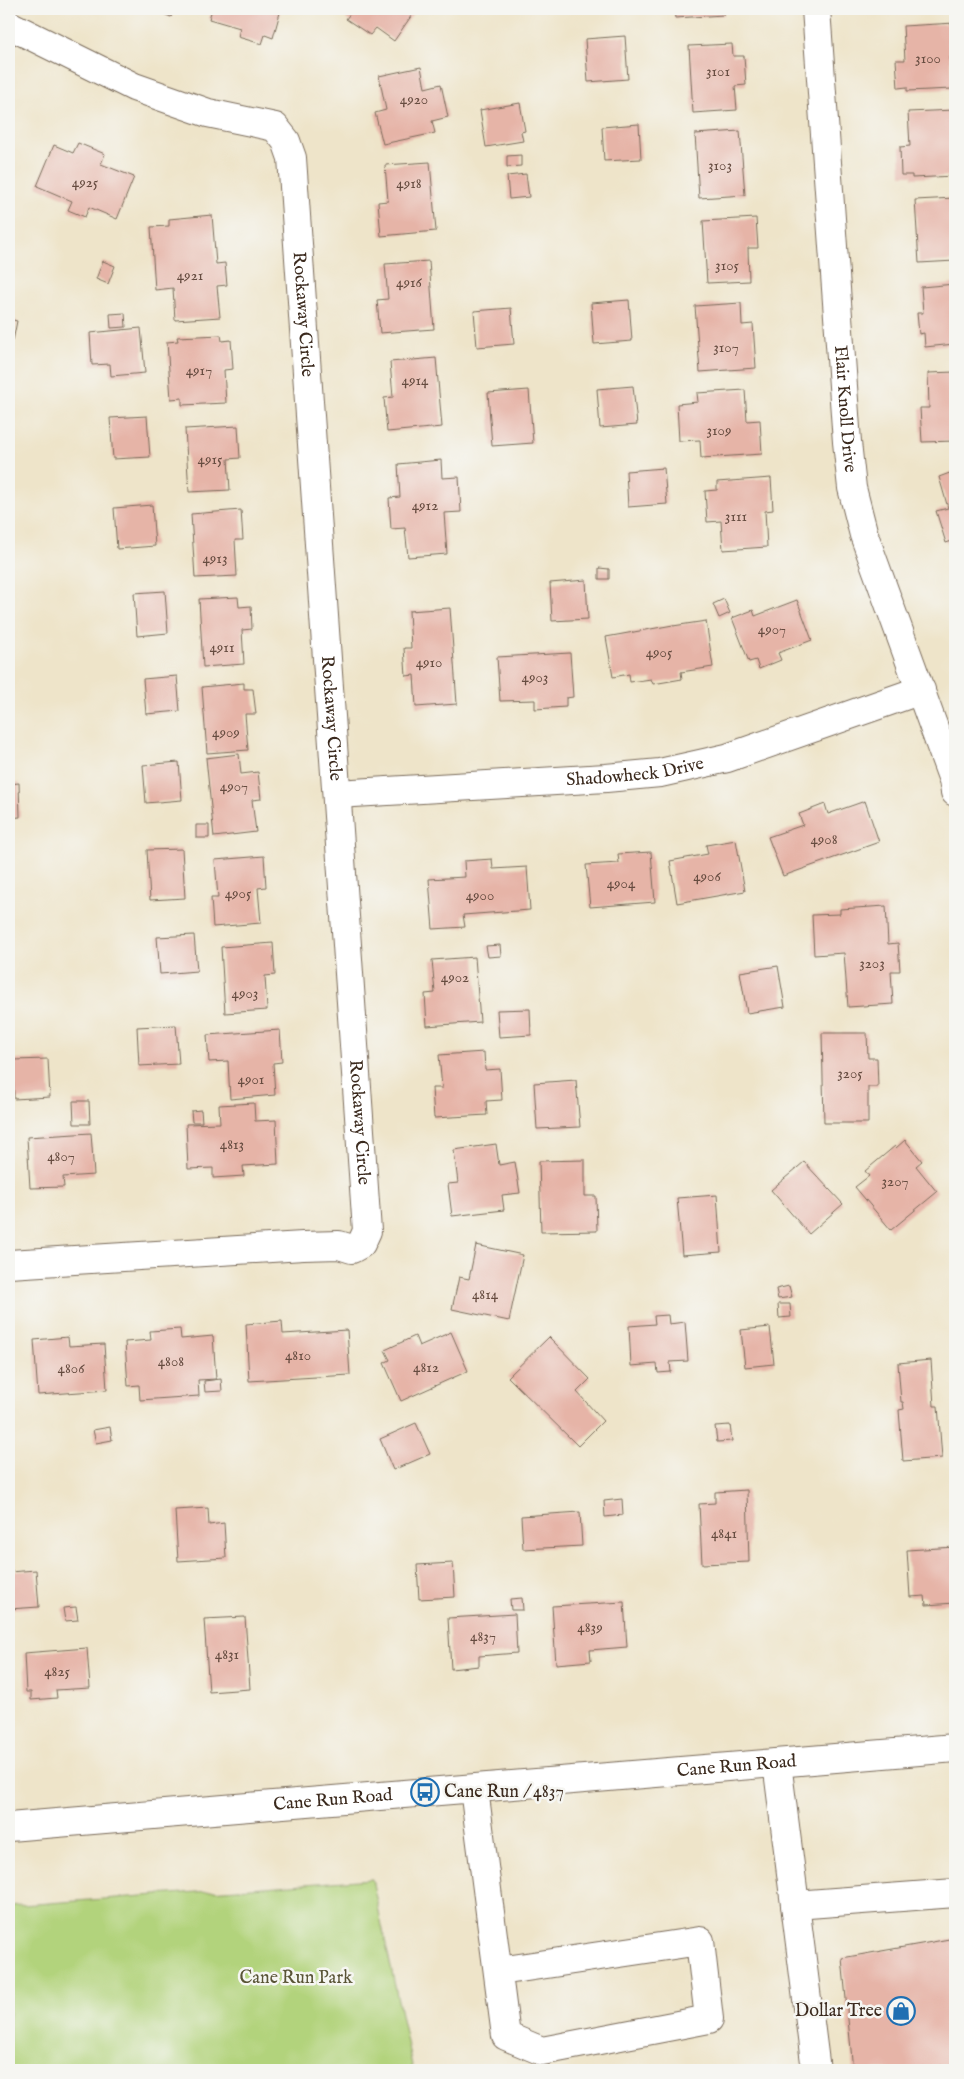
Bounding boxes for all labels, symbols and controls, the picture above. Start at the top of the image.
house number: 3100 [915,49,941,68]
house number: 3101 [706,62,730,81]
house number: 4920 [400,90,428,109]
house number: 3103 [708,156,732,175]
house number: 4925 [72,173,99,192]
house number: 4918 [396,174,422,193]
street label: Rockaway Circle [287,251,319,378]
house number: 3105 [715,256,740,275]
house number: 4921 [177,266,203,285]
house number: 4916 [396,273,423,292]
house number: 3107 [713,338,739,357]
street label: Flair Knoll Drive [829,345,862,474]
house number: 4917 [186,361,212,380]
house number: 4914 [402,371,429,390]
house number: 3109 [706,421,732,440]
house number: 4915 [198,450,223,469]
house number: 4912 [412,496,438,515]
house number: 3111 [725,507,747,526]
house number: 4913 [202,549,228,568]
house number: 4907 [758,620,786,639]
house number: 4911 [209,638,235,657]
house number: 4905 [646,643,673,662]
house number: 4910 [416,653,442,672]
street label: Rockaway Circle [315,655,347,782]
house number: 4903 [522,668,548,687]
house number: 4909 [212,723,240,742]
street label: Shadowheck Drive [566,752,706,792]
house number: 4907 [220,777,248,796]
house number: 4908 [810,830,838,849]
house number: 4906 [693,867,721,886]
house number: 4904 [607,874,636,893]
house number: 4905 [225,884,252,903]
house number: 4900 [466,886,494,905]
house number: 3203 [859,954,885,973]
house number: 4902 [441,968,469,987]
house number: 4903 [232,984,258,1003]
street label: Rockaway Circle [344,1059,375,1186]
house number: 3205 [837,1064,863,1083]
house number: 4901 [238,1070,264,1089]
house number: 4813 [220,1135,244,1154]
house number: 4807 [47,1147,75,1166]
house number: 3207 [881,1172,909,1191]
house number: 4814 [472,1285,499,1304]
house number: 4810 [285,1346,311,1365]
house number: 4808 [158,1352,184,1371]
house number: 4812 [413,1358,439,1377]
house number: 4806 [58,1359,85,1378]
house number: 4841 [711,1524,737,1543]
house number: 4839 [577,1618,603,1637]
house number: 4837 [470,1627,496,1646]
house number: 4831 [215,1645,239,1664]
house number: 4825 [44,1662,70,1681]
street label: Cane Run Road [676,1750,797,1783]
bus stop icon: Cane Run / 4837 [410,1777,440,1807]
place label: Cane Run / 4837 [444,1781,564,1804]
street label: Cane Run Road [272,1783,394,1816]
park label: Cane Run Park [239,1967,353,1990]
shop icon: Dollar Tree [886,1996,916,2026]
place label: Dollar Tree [795,2000,882,2023]

